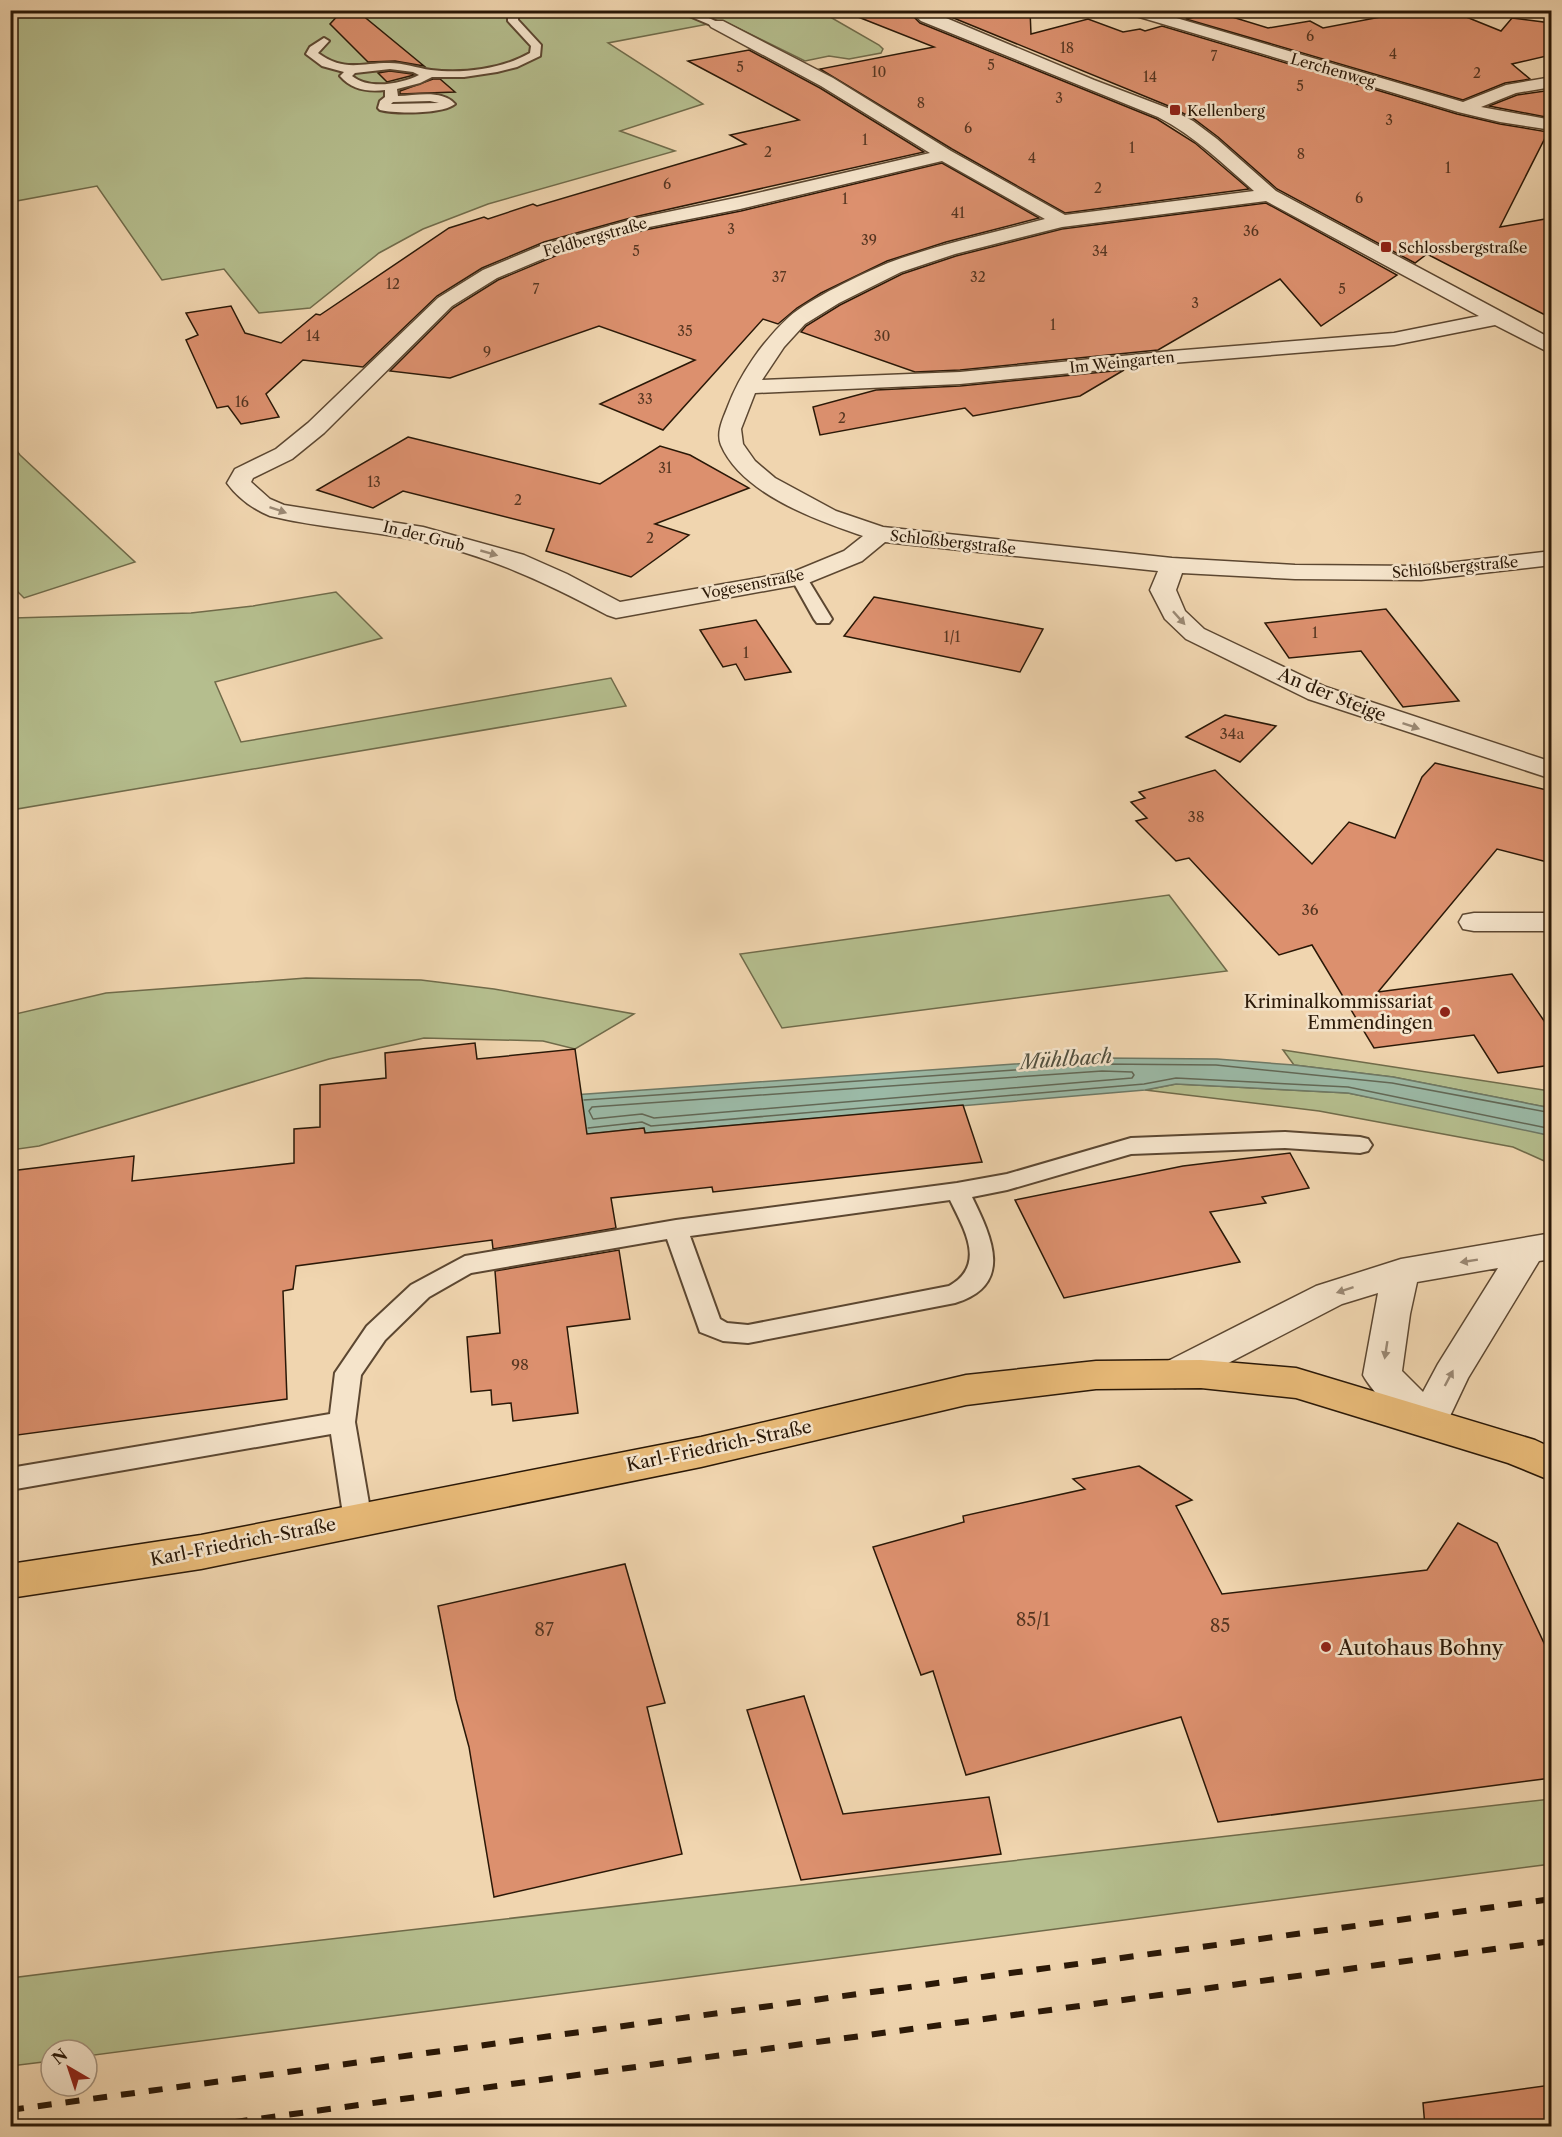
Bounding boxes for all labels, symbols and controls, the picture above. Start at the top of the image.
house number: 6 [1306,27,1314,45]
house number: 18 [1060,39,1074,57]
house number: 4 [1389,45,1397,63]
house number: 7 [1211,47,1218,65]
street label: Lerchenweg [1288,49,1378,91]
house number: 5 [987,56,995,74]
house number: 5 [736,58,744,76]
house number: 10 [872,63,886,81]
house number: 2 [1473,64,1481,82]
house number: 14 [1143,68,1157,86]
house number: 5 [1296,77,1304,95]
house number: 3 [1055,89,1063,107]
house number: 8 [917,94,925,112]
place label: Kellenberg [1187,101,1265,120]
marker: Kellenberg [1168,103,1182,117]
house number: 3 [1385,111,1393,129]
house number: 6 [964,119,972,137]
house number: 1 [862,131,868,149]
house number: 1 [1129,139,1135,157]
house number: 2 [764,143,772,161]
house number: 8 [1297,145,1305,163]
house number: 4 [1028,149,1036,167]
house number: 1 [1445,159,1451,177]
house number: 6 [663,175,671,193]
house number: 2 [1094,179,1102,197]
house number: 6 [1355,189,1363,207]
house number: 1 [842,190,848,208]
house number: 41 [951,204,965,222]
street label: Feldbergstraße [541,213,649,261]
house number: 3 [727,220,735,238]
house number: 36 [1243,222,1259,240]
house number: 39 [861,231,877,249]
place label: Schlossbergstraße [1398,238,1527,257]
marker: Schlossbergstraße [1379,240,1393,254]
house number: 5 [632,242,640,260]
house number: 34 [1092,242,1108,260]
house number: 37 [772,268,786,286]
house number: 32 [970,268,986,286]
house number: 12 [386,275,400,293]
house number: 7 [533,280,540,298]
house number: 5 [1338,280,1346,298]
house number: 3 [1191,294,1199,312]
house number: 1 [1050,316,1056,334]
house number: 35 [677,322,693,340]
house number: 14 [306,327,320,345]
house number: 30 [874,327,890,345]
house number: 9 [483,343,491,361]
street label: Im Weingarten [1068,347,1176,377]
house number: 33 [637,390,653,408]
house number: 16 [235,393,249,411]
house number: 2 [838,409,846,427]
house number: 31 [658,459,672,477]
house number: 13 [367,473,381,491]
house number: 2 [514,491,522,509]
one-way arrow [269,506,287,515]
street label: In der Grub [381,517,467,555]
street label: Schloßbergstraße [889,526,1017,558]
house number: 2 [646,529,654,547]
one-way arrow [480,549,498,558]
street label: Schloßbergstraße [1391,552,1519,582]
street label: Vogesenstraße [699,565,806,603]
one-way arrow [1172,610,1185,625]
house number: 1 [1312,624,1318,642]
house number: 1/1 [944,628,961,646]
house number: 1 [743,644,749,662]
street label: An der Steige [1274,663,1389,727]
one-way arrow [1402,721,1420,731]
house number: 34a [1220,724,1245,743]
house number: 38 [1187,807,1205,826]
house number: 36 [1301,900,1319,919]
place label: Kriminalkommissariat Emmendingen [1244,991,1434,1034]
marker: Kriminalkommissariat Emmendingen [1438,1005,1452,1019]
water label: Mühlbach [1017,1044,1113,1074]
one-way arrow [1459,1256,1478,1265]
one-way arrow [1336,1286,1354,1295]
one-way arrow [1381,1340,1390,1359]
house number: 98 [511,1355,529,1374]
one-way arrow [1444,1369,1454,1387]
street label: Karl-Friedrich-Straße [624,1416,814,1476]
street label: Karl-Friedrich-Straße [148,1513,338,1571]
house number: 85/1 [1016,1609,1051,1631]
house number: 85 [1210,1615,1230,1637]
house number: 87 [534,1619,554,1641]
place label: Autohaus Bohny [1337,1635,1504,1660]
marker: Autohaus Bohny [1319,1640,1333,1654]
north arrow [39,2038,99,2098]
text: N [48,2044,71,2068]

